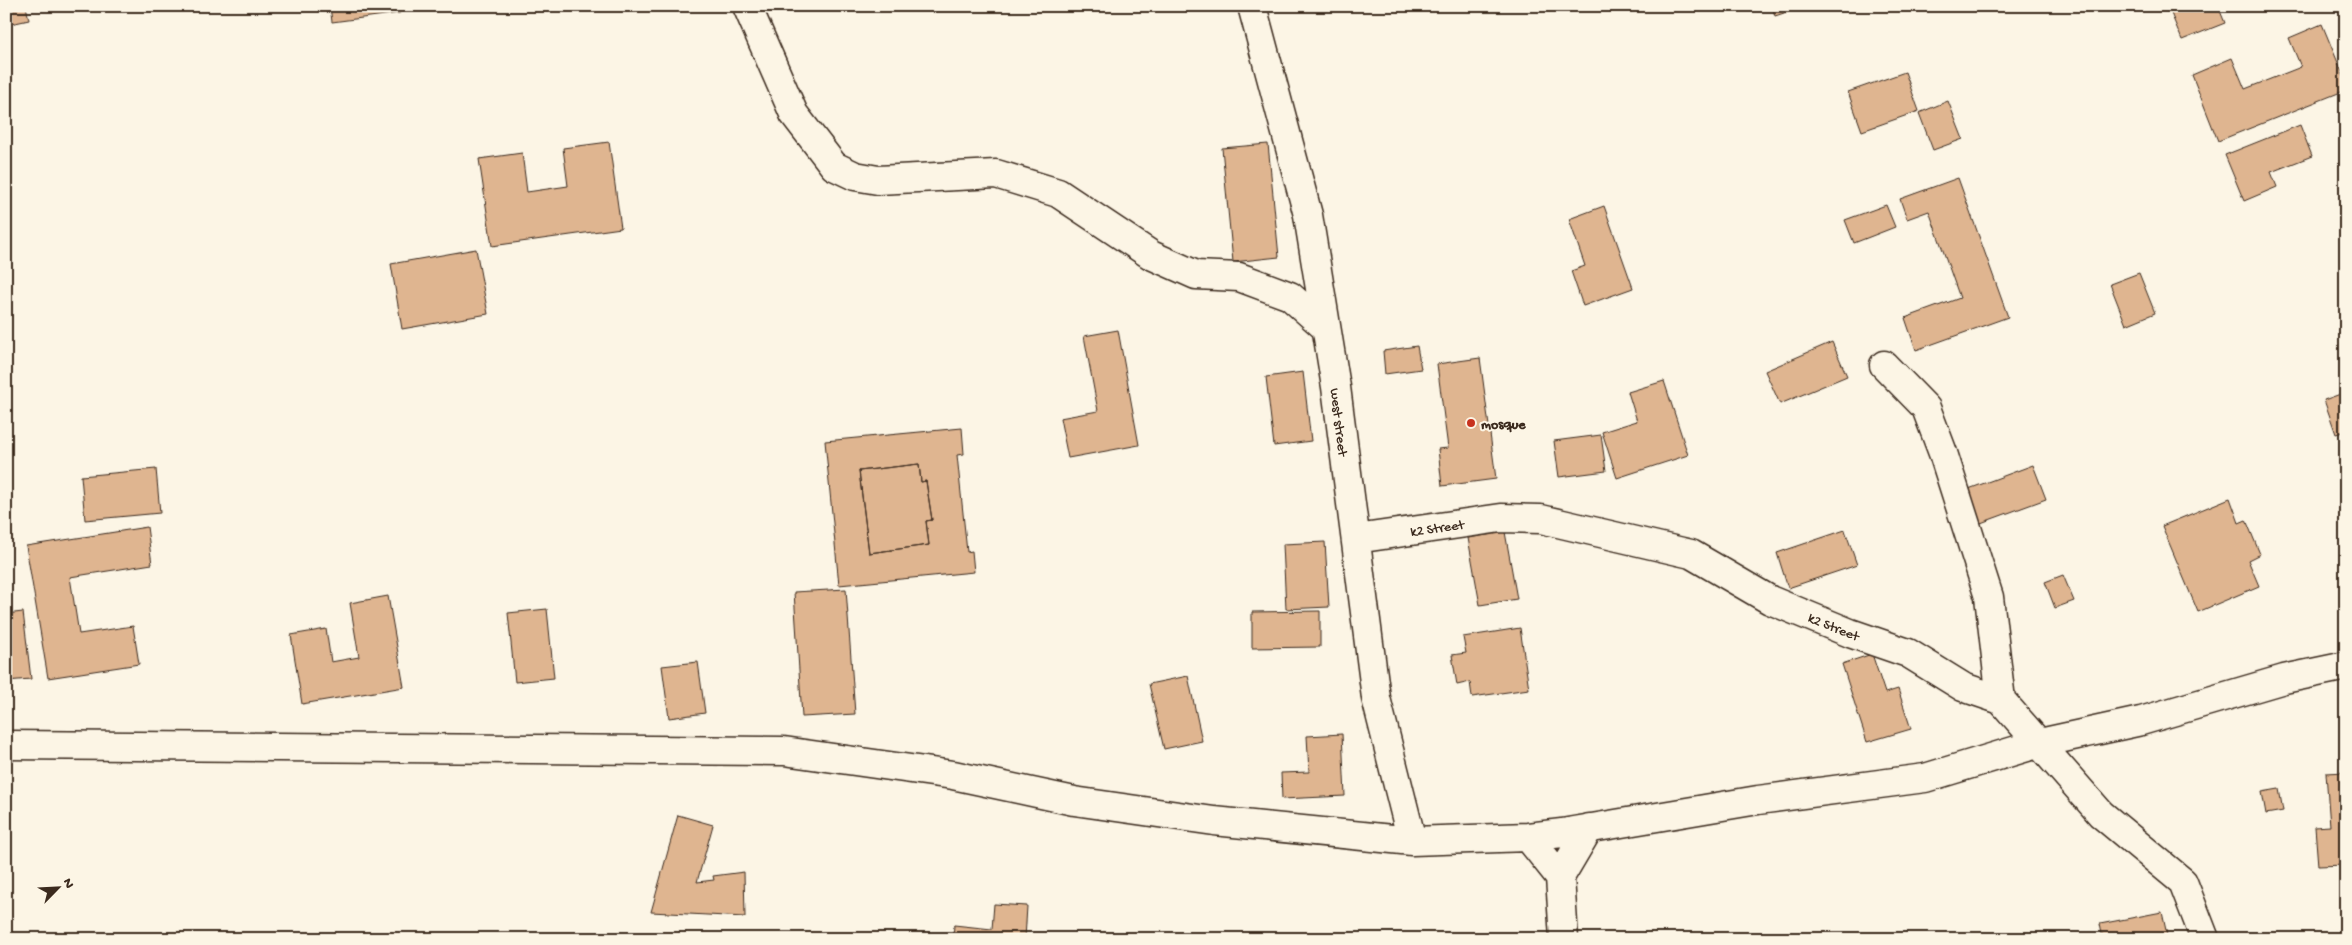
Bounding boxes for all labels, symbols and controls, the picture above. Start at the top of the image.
street label: west street [1325,387,1350,458]
marker: mosque [1465,417,1477,429]
place label: mosque [1481,417,1526,434]
street label: k2 Street [1410,517,1466,542]
street label: k2 Street [1805,610,1862,647]
north arrow [32,862,82,912]
text: N [58,876,77,891]

